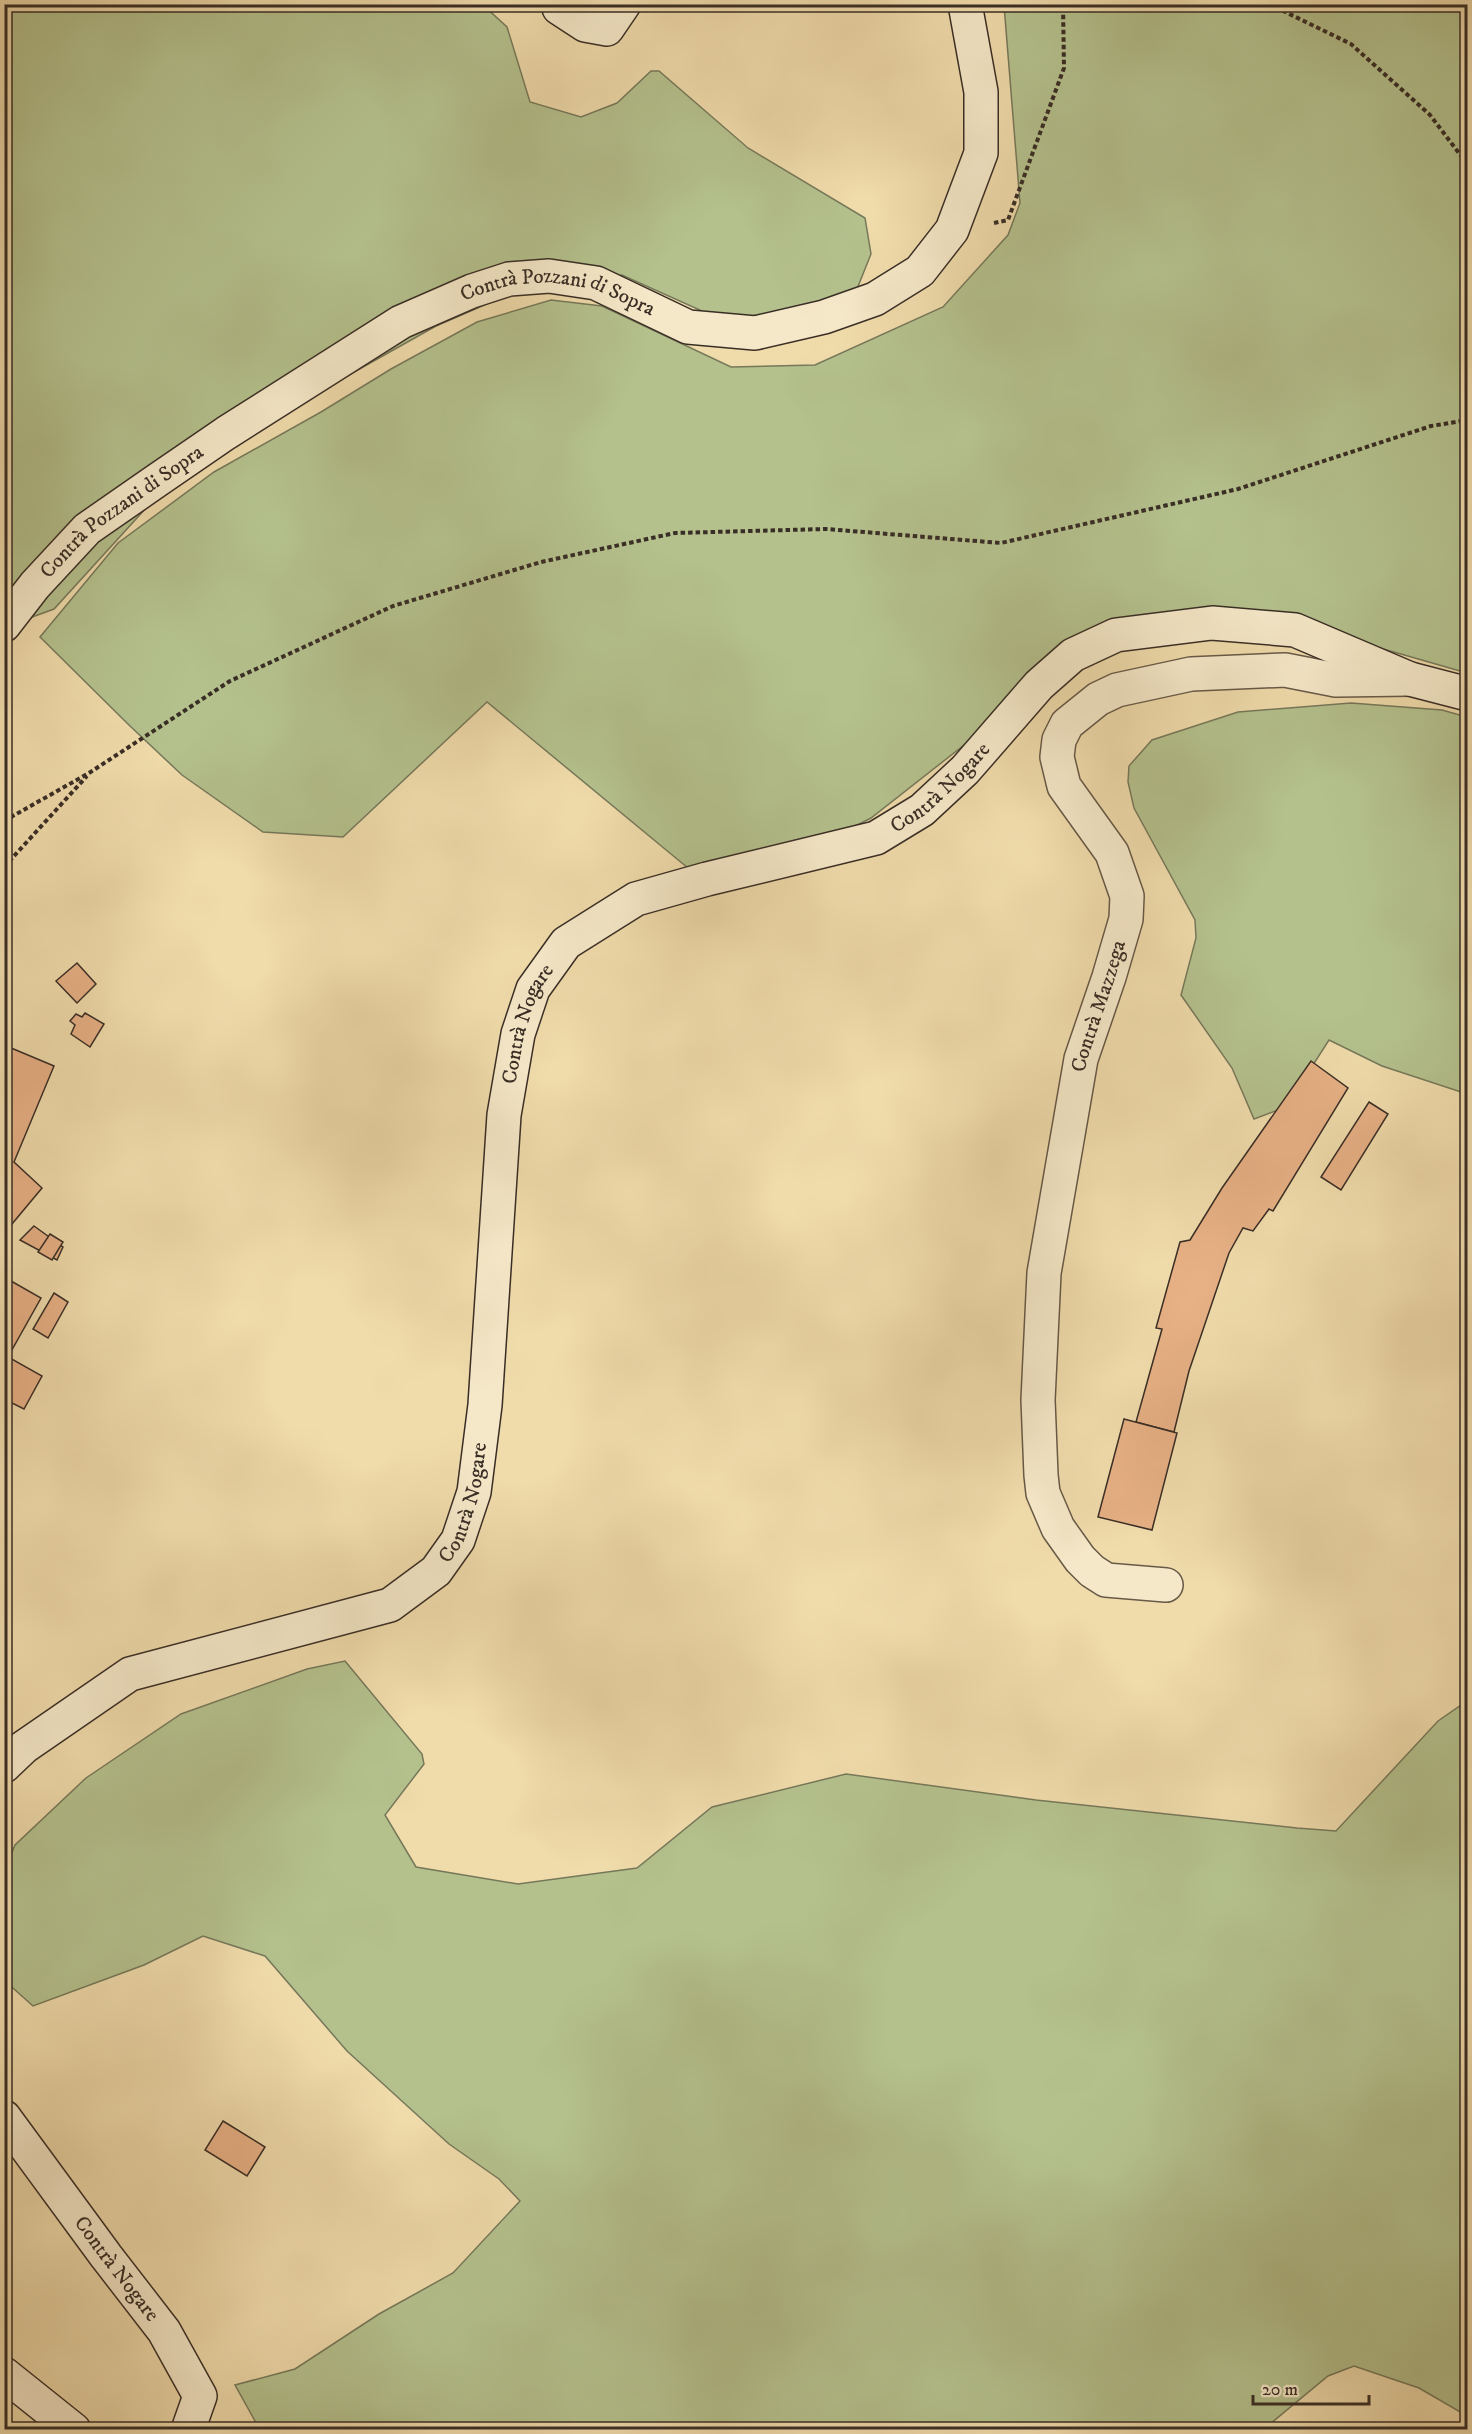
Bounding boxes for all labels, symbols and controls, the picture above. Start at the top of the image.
street label: Contrà Pozzani di Sopra [456,263,659,322]
street label: Contrà Pozzani di Sopra [35,439,209,584]
street label: Contrà Nogare [886,737,996,839]
street label: Contrà Mazzega [1066,937,1132,1074]
street label: Contrà Nogare [497,959,560,1086]
street label: Contrà Nogare [433,1441,493,1568]
street label: Contrà Nogare [68,2211,165,2327]
scale bar [1253,2368,1368,2406]
text: 20 m [1262,2379,1298,2401]

